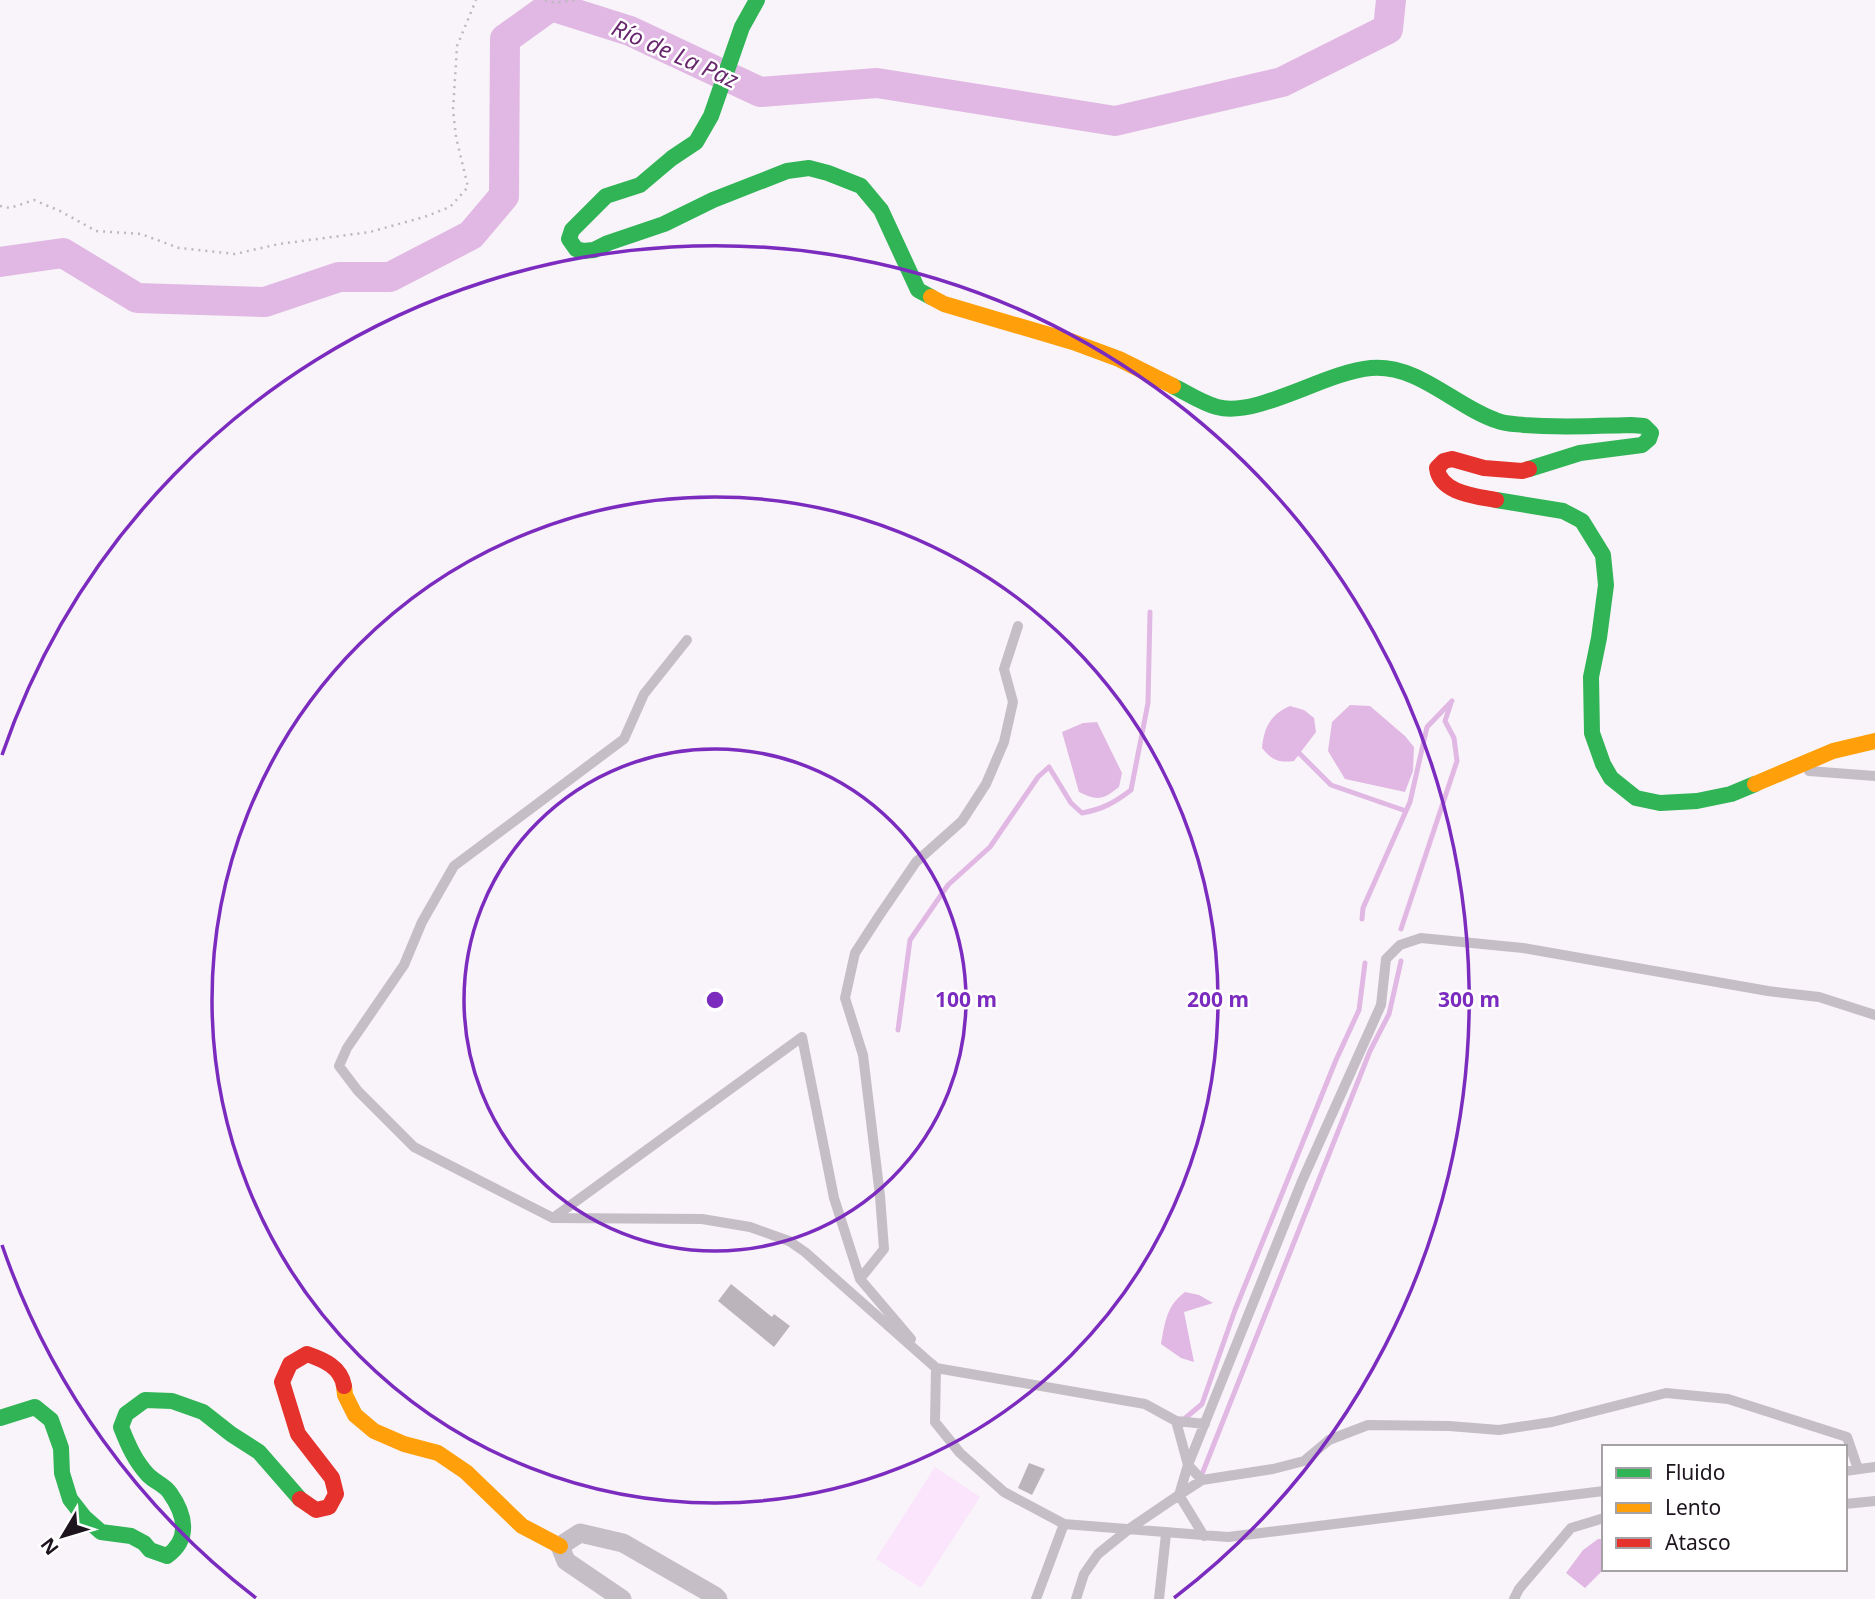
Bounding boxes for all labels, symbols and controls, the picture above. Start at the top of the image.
water label: Río de La Paz [607,11,744,96]
text: 100 m [935,985,997,1013]
text: 200 m [1187,985,1249,1013]
text: 300 m [1438,985,1500,1013]
centre of rings [703,988,727,1012]
legend [1602,1445,1847,1571]
text: Fluido [1665,1458,1725,1486]
text: Lento [1665,1493,1721,1521]
north arrow [28,1501,98,1571]
text: Atasco [1665,1528,1731,1556]
text: N [35,1532,65,1561]

